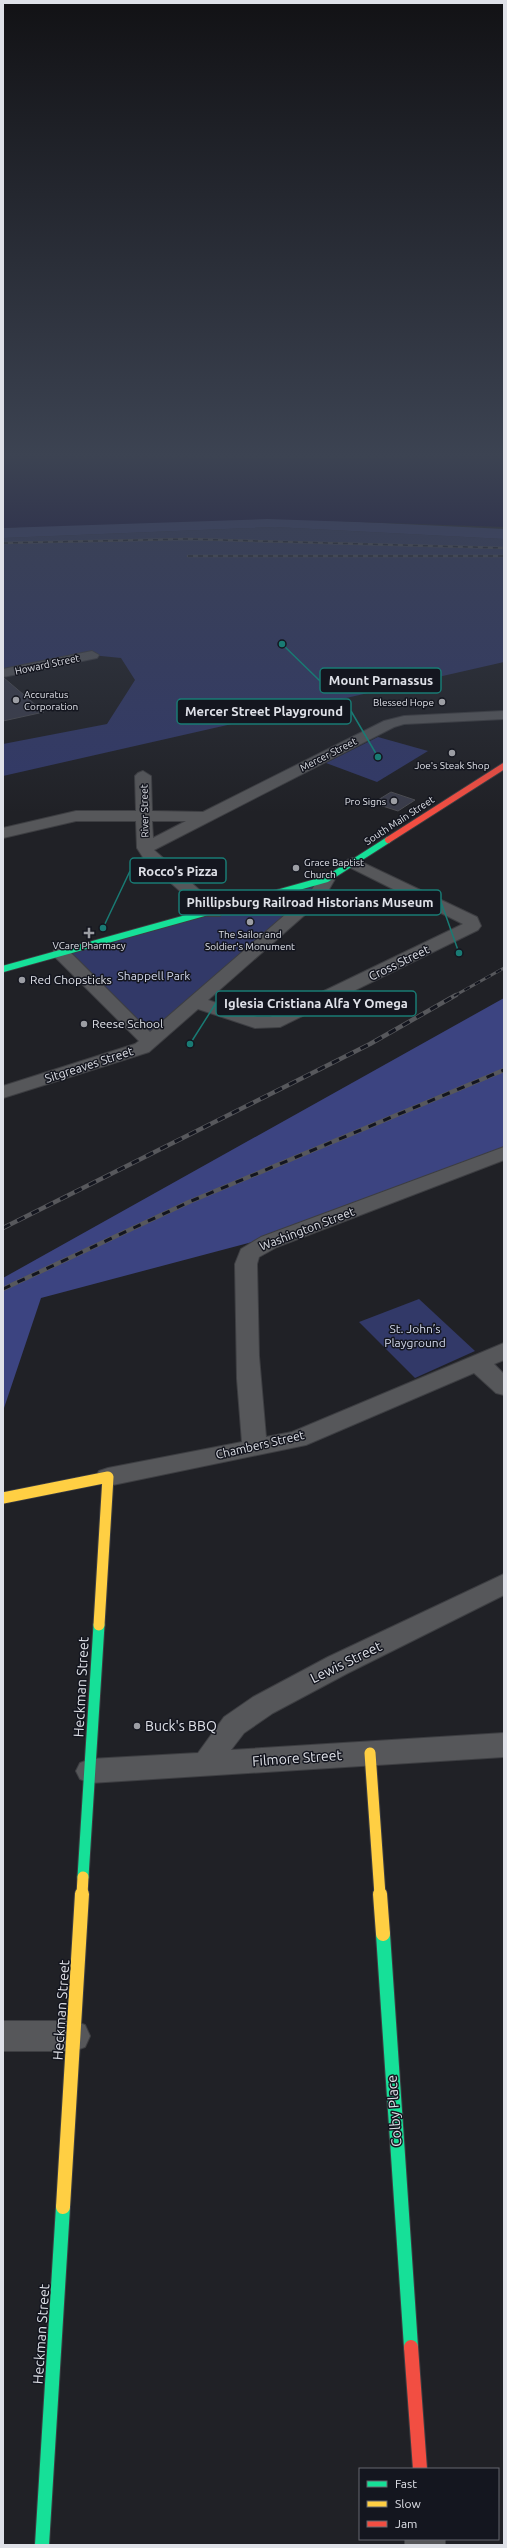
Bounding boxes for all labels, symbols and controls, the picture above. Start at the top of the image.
street label: Howard Street [14,652,80,677]
callout: Mount Parnassus [320,668,441,693]
text: Mount Parnassus [329,673,433,687]
place label: Accuratus Corporation [24,689,78,712]
marker: Accuratus Corporation [11,695,21,705]
place label: Blessed Hope [373,697,434,708]
marker: Blessed Hope [437,697,447,707]
callout: Mercer Street Playground [177,699,351,724]
text: Mercer Street Playground [185,704,343,718]
street label: Mercer Street [298,735,358,773]
marker: Joe's Steak Shop [447,748,457,758]
place label: Joe's Steak Shop [415,760,490,771]
street label: River Street [139,784,150,838]
street label: South Main Street [362,794,436,847]
place label: Pro Signs [345,796,386,807]
marker: Pro Signs [389,796,399,806]
place label: Grace Baptist Church [304,857,364,880]
callout: Rocco's Pizza [130,858,226,883]
marker: Grace Baptist Church [291,863,301,873]
text: Rocco's Pizza [138,864,218,878]
callout: Phillipsburg Railroad Historians Museum [179,890,441,915]
text: Phillipsburg Railroad Historians Museum [187,895,433,909]
marker: The Sailor and Soldier's Monument [245,917,255,927]
marker: VCare Pharmacy [84,928,94,938]
place label: The Sailor and Soldier's Monument [205,929,295,952]
place label: VCare Pharmacy [52,940,126,951]
street label: Cross Street [366,942,431,983]
park label: Shappell Park [118,969,190,982]
place label: Red Chopsticks [30,973,112,986]
marker: Red Chopsticks [17,975,27,985]
callout: Iglesia Cristiana Alfa Y Omega [216,991,416,1016]
text: Iglesia Cristiana Alfa Y Omega [224,996,408,1010]
place label: Reese School [92,1017,163,1030]
marker: Reese School [79,1019,89,1029]
street label: Sitgreaves Street [43,1044,135,1085]
street label: Washington Street [258,1204,356,1253]
park label: St. John’s Playground [384,1322,446,1349]
street label: Chambers Street [214,1428,306,1461]
street label: Heckman Street [70,1636,92,1738]
street label: Lewis Street [308,1638,385,1686]
place label: Buck's BBQ [145,1718,217,1734]
marker: Buck's BBQ [132,1721,142,1731]
street label: Filmore Street [252,1747,343,1769]
street label: Heckman Street [50,1959,73,2061]
street label: Colby Place [384,2075,404,2147]
street label: Heckman Street [30,2283,53,2385]
legend [359,2468,499,2540]
text: Fast [395,2477,417,2490]
text: Slow [395,2497,421,2510]
text: Jam [395,2517,417,2530]

